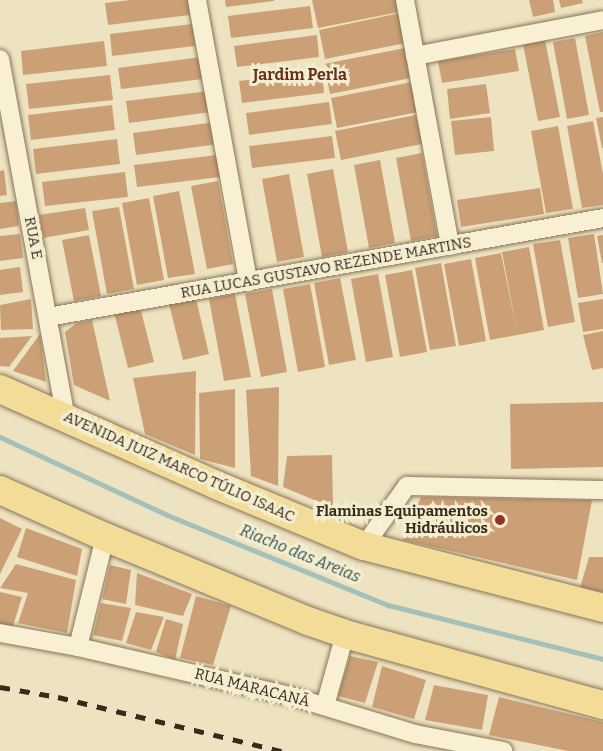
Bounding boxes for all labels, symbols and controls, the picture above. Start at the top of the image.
district label: Jardim Perla [253,65,347,85]
street label: RUA E [20,215,46,261]
street label: RUA LUCAS GUSTAVO REZENDE MARTINS [179,234,473,302]
street label: AVENIDA JUIZ MARCO TÚLIO ISAAC [61,408,297,526]
place label: Flaminas Equipamentos Hidráulicos [316,502,488,537]
marker: Flaminas Equipamentos Hidráulicos [493,513,507,527]
water label: Riacho das Areias [237,521,363,587]
street label: RUA MARACANÃ [193,665,311,711]

